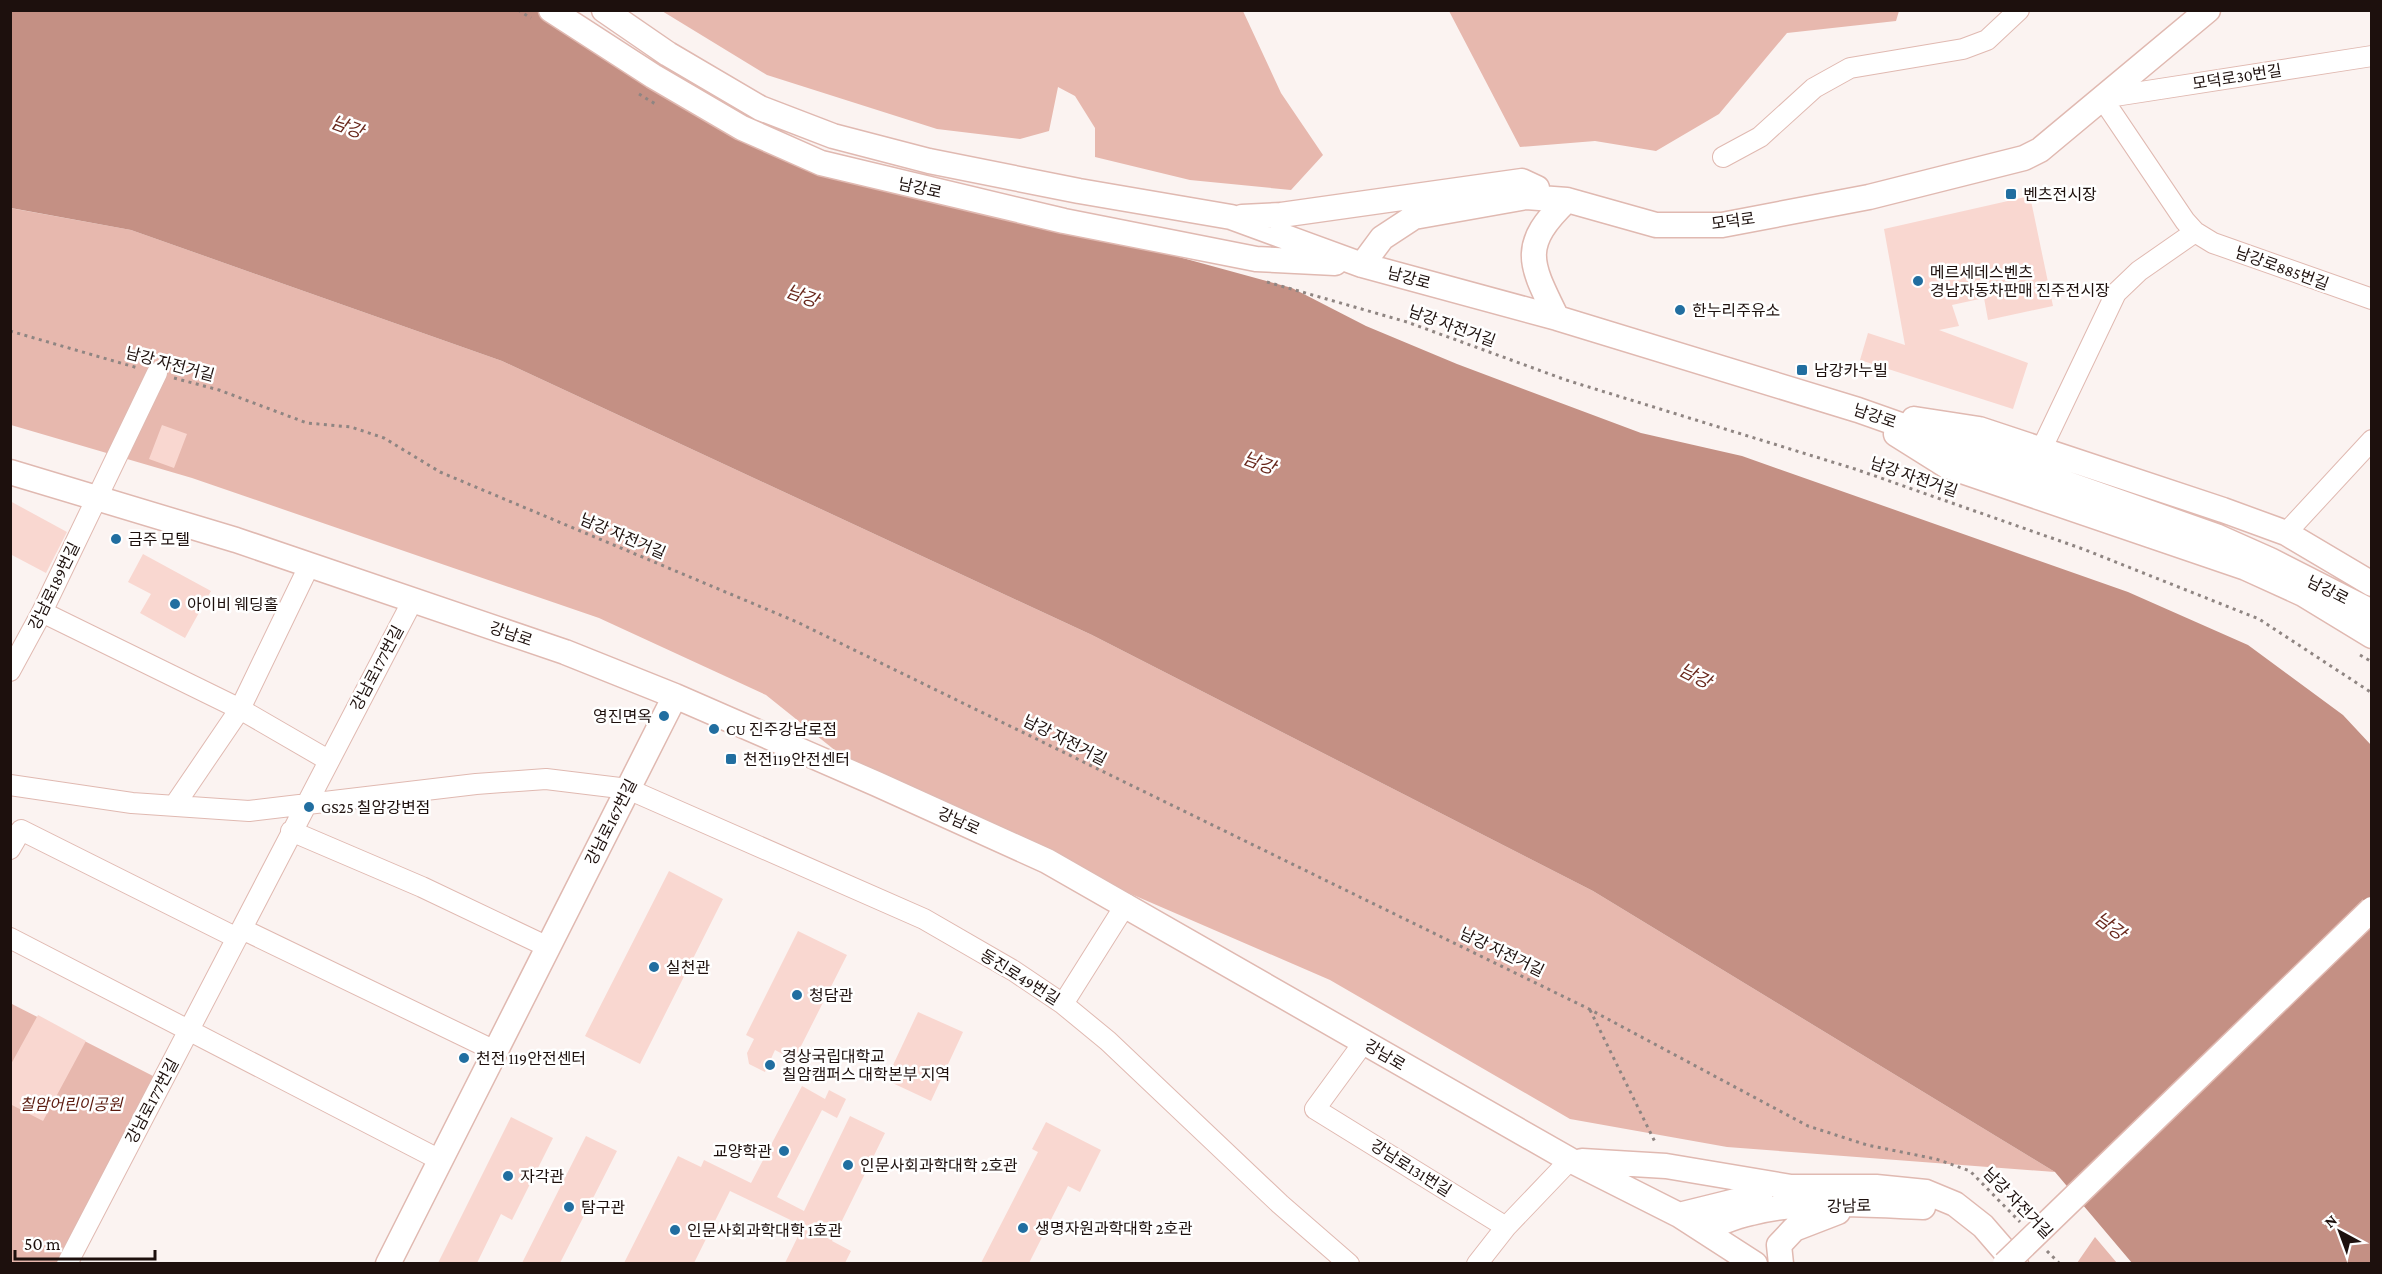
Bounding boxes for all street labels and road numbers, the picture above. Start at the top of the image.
street label: 모덕로30번길 [2191,62,2283,92]
street label: 남강로 [897,175,944,201]
street label: 모덕로 [1710,209,1756,232]
street label: 남강로885번길 [2233,243,2331,293]
street label: 남강로 [1385,264,1433,292]
street label: 남강 자전거길 [1406,302,1498,350]
street label: 남강 자전거길 [124,344,216,384]
street label: 남강로 [1851,401,1899,431]
street label: 남강 자전거길 [1868,454,1960,500]
street label: 남강 자전거길 [578,510,668,562]
street label: 강남로189번길 [25,539,83,633]
street label: 남강로 [2304,572,2352,608]
street label: 강남로 [487,619,535,649]
street label: 강남로177번길 [348,623,406,713]
street label: 남강 자전거길 [1020,712,1110,768]
street label: 강남로167번길 [582,776,640,868]
street label: 강남로 [935,804,983,838]
street label: 남강 자전거길 [1457,924,1547,980]
street label: 동진로49번길 [977,946,1063,1008]
street label: 강남로 [1362,1036,1409,1074]
street label: 강남로177번길 [123,1056,181,1146]
street label: 강남로131번길 [1368,1136,1454,1200]
street label: 남강 자전거길 [1980,1164,2056,1242]
street label: 강남로 [1827,1197,1871,1215]

